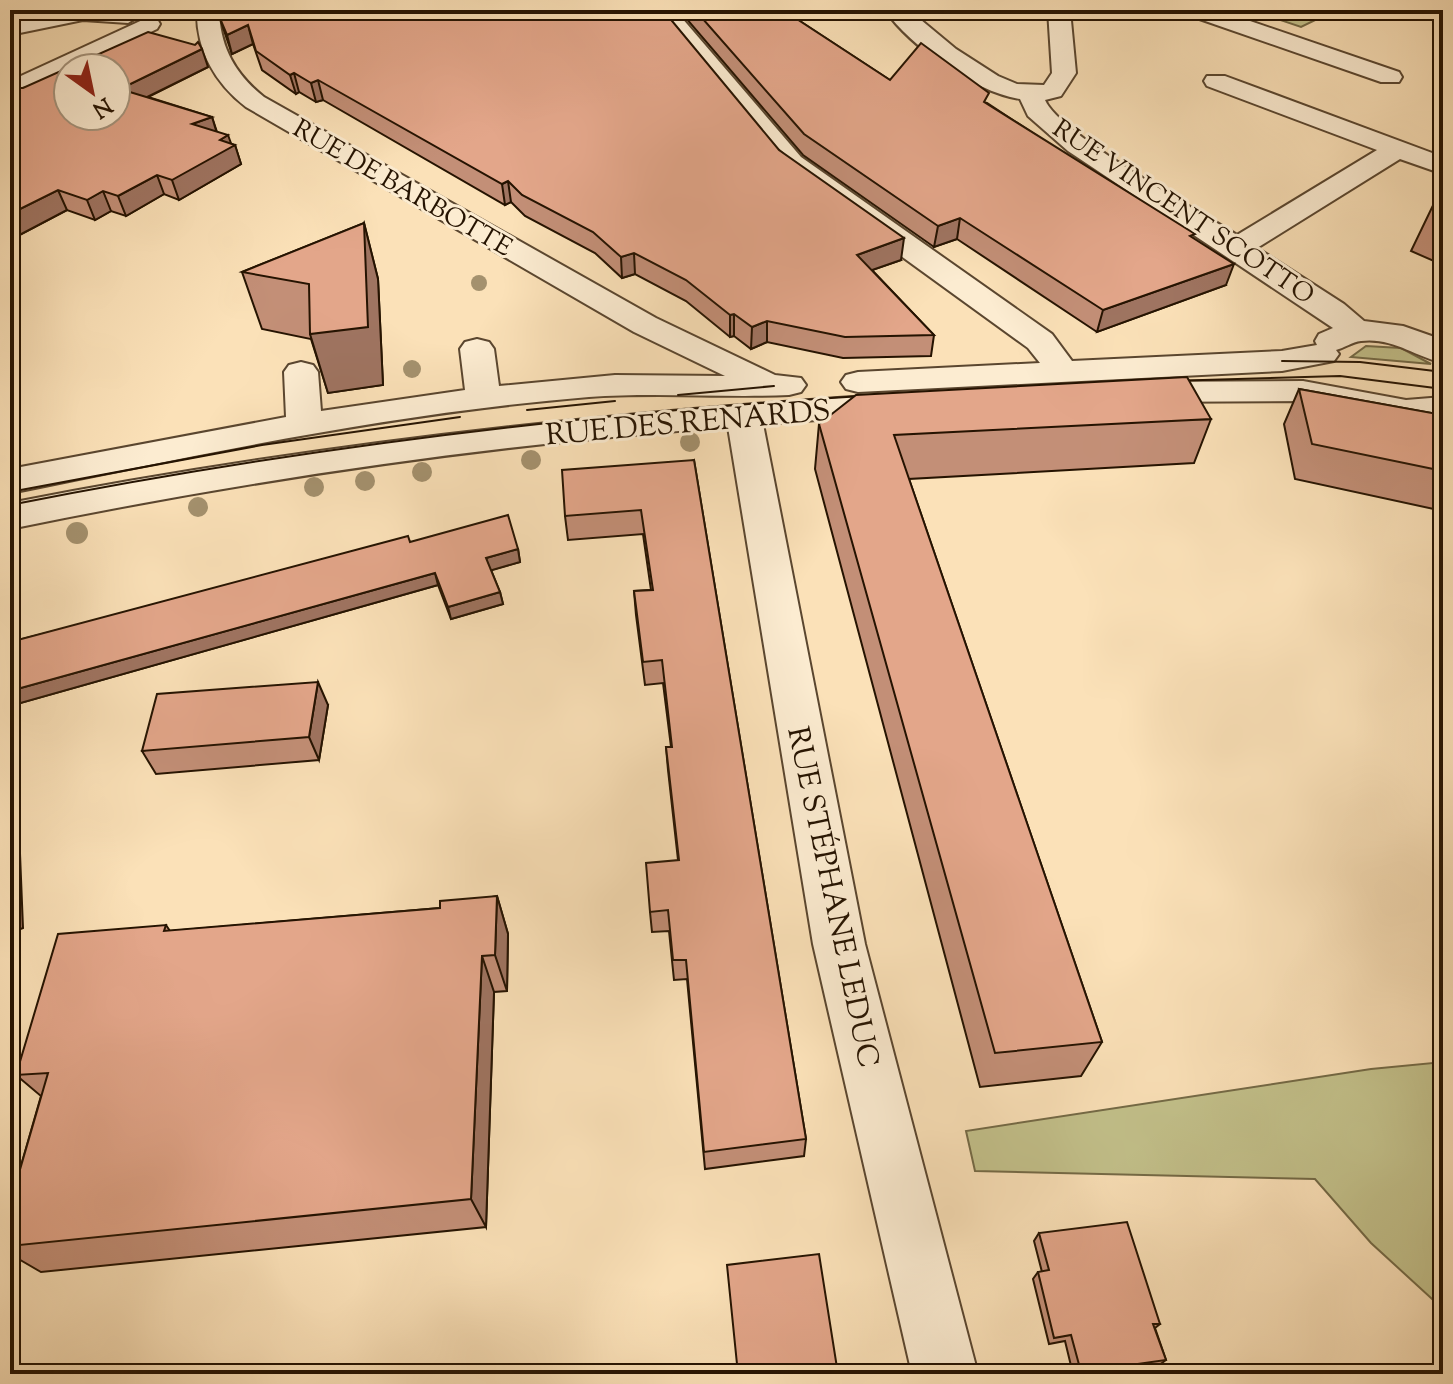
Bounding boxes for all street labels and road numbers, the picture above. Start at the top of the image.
street label: RUE DE BARBOTTE [285,111,518,267]
street label: RUE VINCENT SCOTTO [1044,111,1321,315]
street label: RUE DES RENARDS [544,391,832,458]
street label: RUE STÉPHANE LEDUC [774,723,889,1072]

